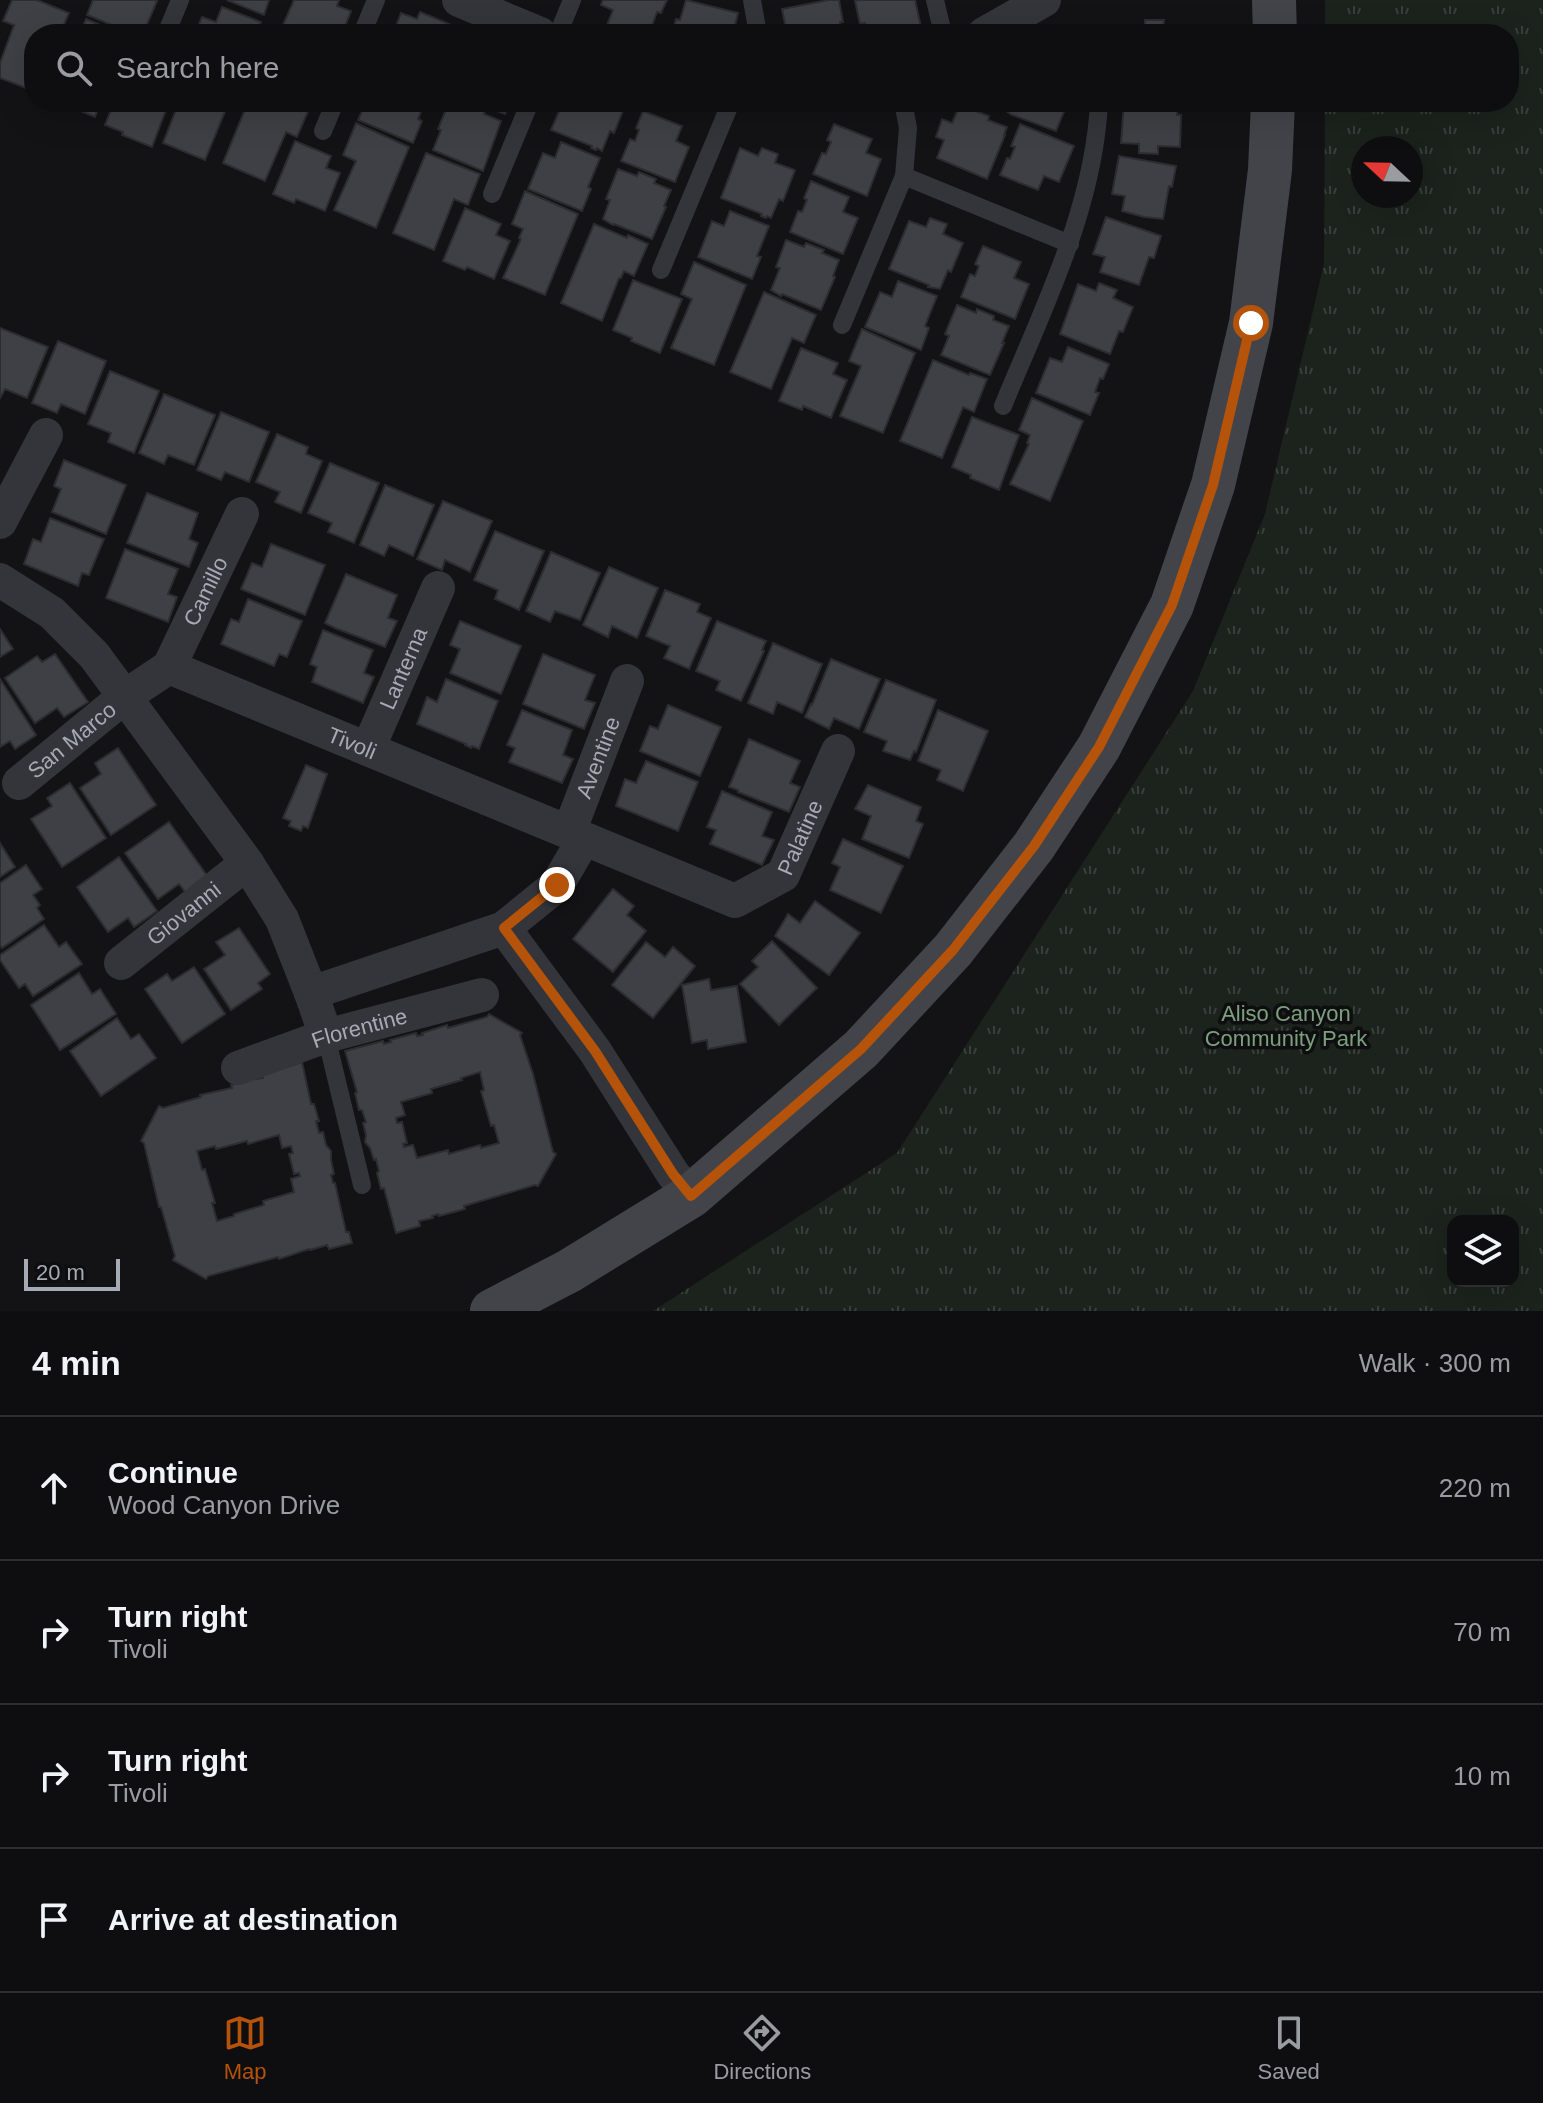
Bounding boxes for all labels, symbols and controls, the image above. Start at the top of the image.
search box [24,24,1519,112]
icon: search [52,46,96,90]
text: Search here [116,51,279,84]
north arrow [1351,136,1423,208]
route start [1233,305,1269,341]
street label: Camillo [178,553,232,630]
street label: Lanterna [374,623,432,713]
street label: San Marco [23,697,121,783]
street label: Aventine [571,713,625,802]
street label: Tivoli [324,722,380,764]
street label: Palatine [772,796,827,879]
route end [539,867,575,903]
street label: Giovanni [142,876,225,950]
park label: Aliso Canyon Community Park [1205,1001,1368,1051]
street label: Florentine [308,1003,410,1053]
map controls [1447,1215,1519,1287]
button: layers [1447,1215,1519,1287]
scale bar [24,1255,120,1291]
text: 20 m [36,1260,85,1285]
text: 4 min [32,1344,121,1382]
text: Walk · 300 m [1359,1348,1511,1378]
text: Continue [108,1456,238,1489]
icon: ahead [32,1466,76,1510]
text: 220 m [1439,1473,1511,1503]
text: Wood Canyon Drive [108,1490,340,1520]
text: Turn right [108,1600,247,1633]
icon: right [32,1610,76,1654]
text: 70 m [1453,1617,1511,1647]
text: Tivoli [108,1634,168,1664]
text: Turn right [108,1744,247,1777]
icon: right [32,1754,76,1798]
text: 10 m [1453,1761,1511,1791]
text: Tivoli [108,1778,168,1808]
icon: arrive [32,1898,76,1942]
text: Arrive at destination [108,1903,398,1936]
tab: Map [223,2011,267,2085]
tab: Directions [713,2011,811,2085]
tab: Saved [1257,2011,1320,2085]

